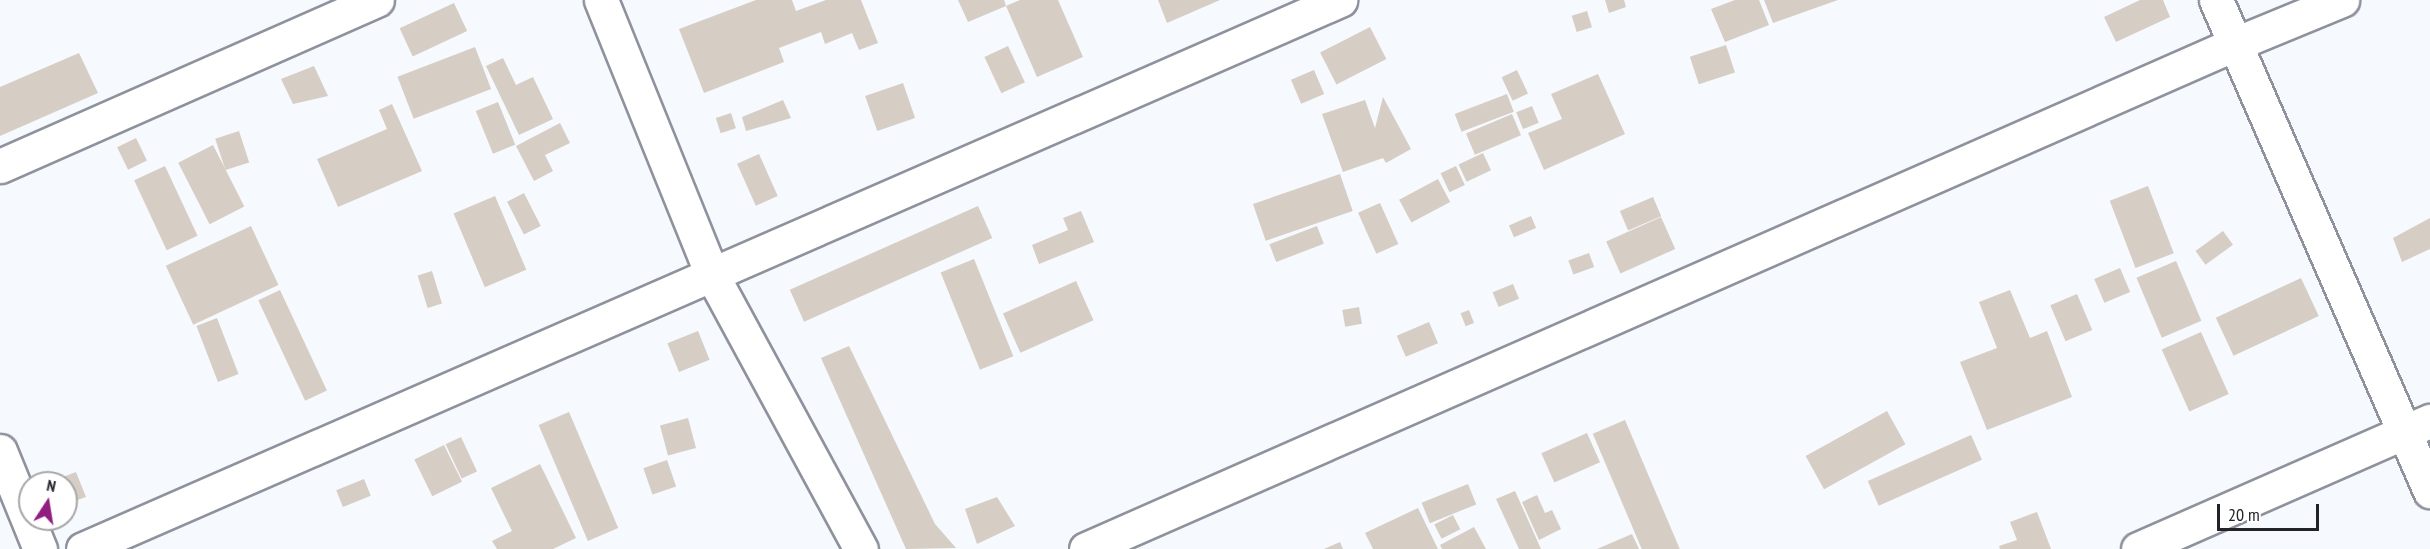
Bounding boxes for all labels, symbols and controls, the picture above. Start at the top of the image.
north arrow [18,471,78,531]
text: N [45,475,58,496]
scale bar [2220,492,2322,530]
text: 20 m [2228,503,2260,526]

